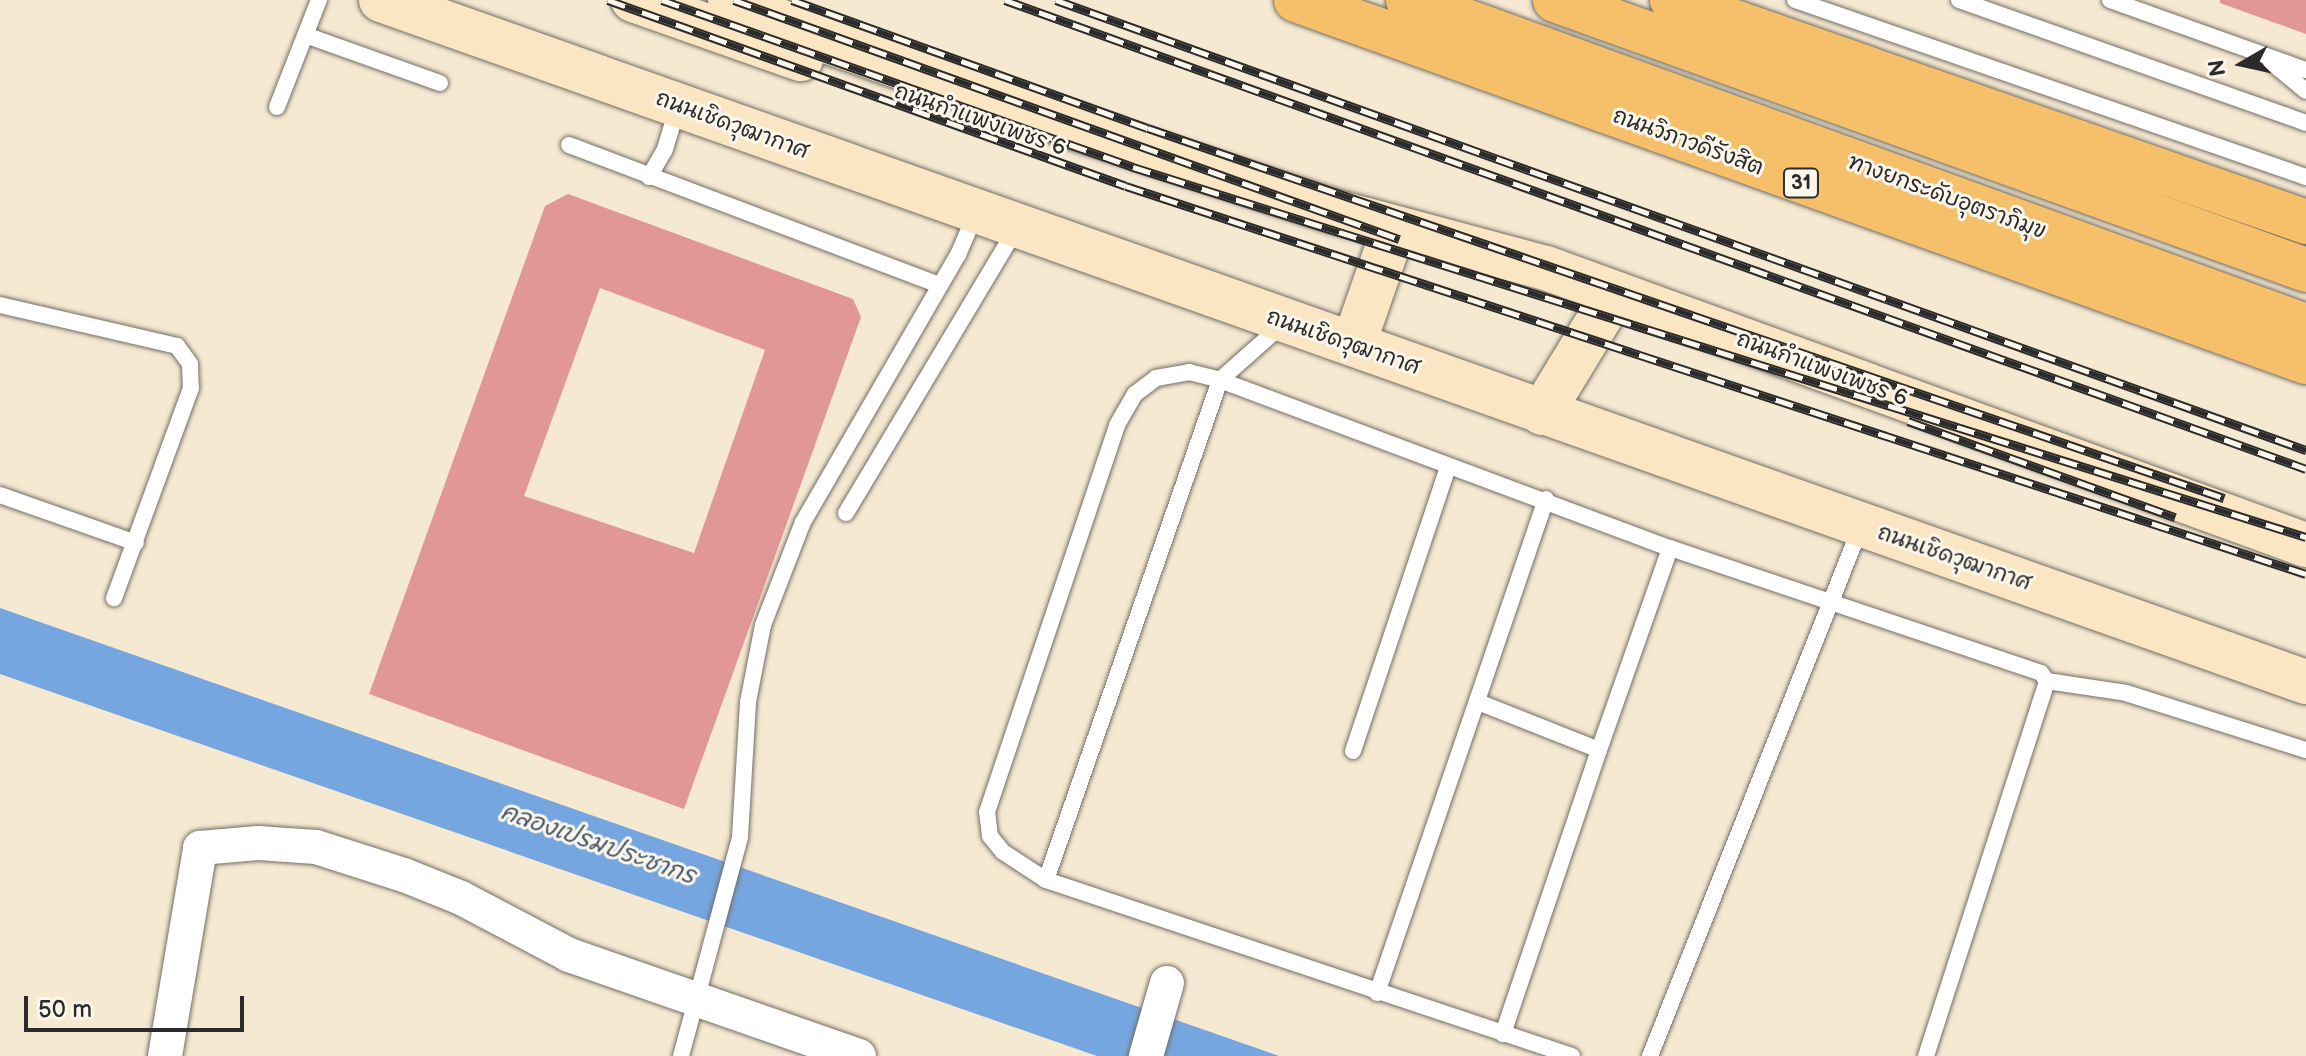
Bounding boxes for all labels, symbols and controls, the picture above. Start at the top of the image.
north arrow [2202,24,2282,104]
text: N [2203,58,2232,78]
street label: ถนนกำแพงเพชร 6 [891,78,1069,162]
street label: ถนนเชิดวุฒากาศ [652,85,812,165]
street label: ถนนวิภาวดีรังสิต [1609,103,1767,181]
street label: ทางยกระดับอุตราภิมุข [1844,149,2050,245]
road number: 31 [1781,167,1821,199]
street label: ถนนเชิดวุฒากาศ [1263,303,1423,381]
street label: ถนนกำแพงเพชร 6 [1733,326,1911,412]
street label: ถนนเชิดวุฒากาศ [1874,519,2034,597]
water label: คลองเปรมประชากร [497,797,699,891]
scale bar [28,980,248,1030]
text: 50 m [38,995,92,1024]

